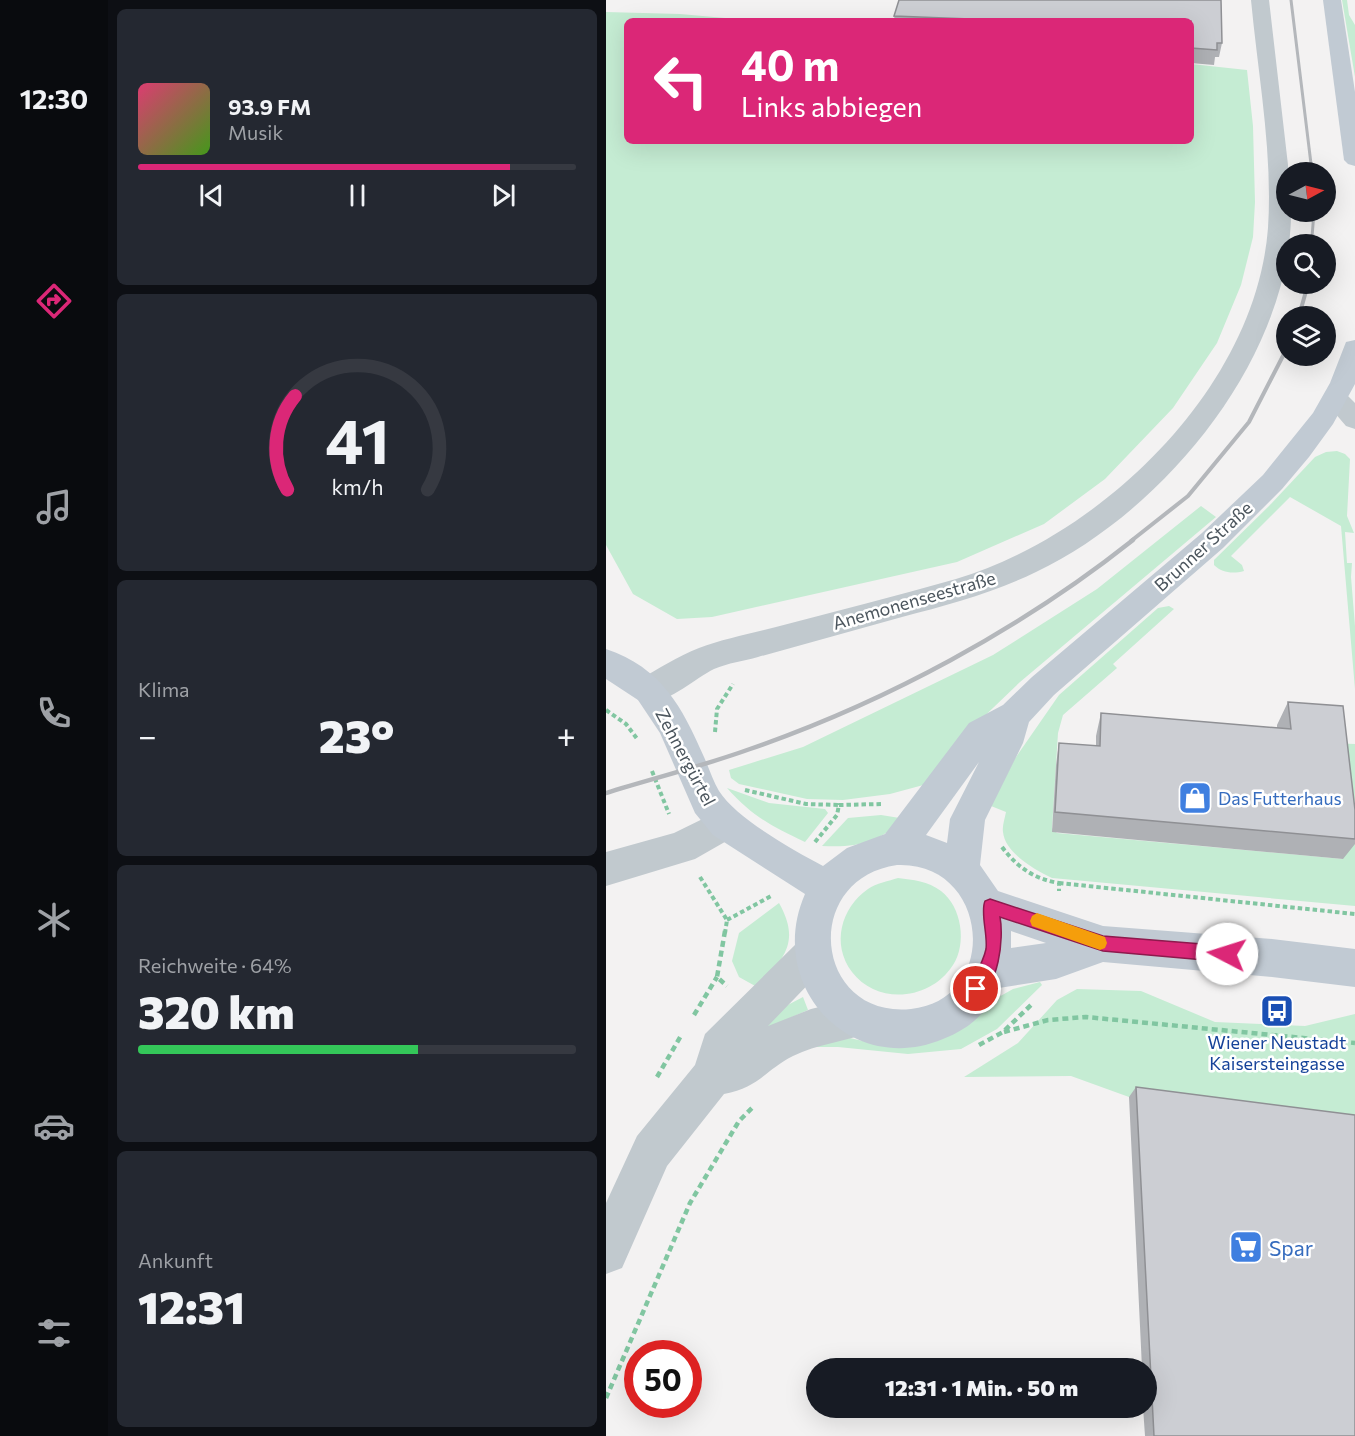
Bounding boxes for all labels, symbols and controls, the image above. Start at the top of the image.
text: 40 m [741,38,839,90]
icon: left [642,42,720,120]
text: 12:30 [20,82,88,115]
text: Links abbiegen [741,90,922,123]
text: 93.9 FM [228,93,311,120]
text: Musik [228,120,283,144]
north arrow [1276,162,1336,222]
map controls [1276,162,1336,366]
icon: previous [195,179,228,212]
icon: pause [341,179,374,212]
icon: next [487,179,520,212]
button: search [1276,234,1336,294]
icon: directions [33,280,75,322]
button: layers [1276,306,1336,366]
text: 41 [325,401,389,477]
text: km/h [331,473,383,499]
icon: music [33,486,75,528]
street label: Brunner Straße [1149,496,1257,596]
street label: Anemonenseestraße [830,566,998,634]
text: Klima [138,677,190,701]
icon: phone [33,692,75,734]
street label: Zehnergürtel [651,705,721,809]
text: 23° [319,707,395,762]
text: − [138,714,157,755]
text: + [557,714,576,755]
shop icon: Das Futterhaus [1177,780,1213,816]
place label: Das Futterhaus [1218,787,1342,809]
icon: climate [33,899,75,941]
position arrow [1195,922,1259,986]
text: Reichweite · 64% [138,953,292,977]
pin [950,963,1001,1014]
icon: arrive [959,972,992,1005]
text: 320 km [138,983,295,1038]
bus stop icon: Wiener Neustadt Kaisersteingasse [1259,993,1295,1029]
place label: Wiener Neustadt Kaisersteingasse [1208,1031,1346,1074]
icon: car [33,1105,75,1147]
supermarket icon: Spar [1228,1229,1264,1265]
place label: Spar [1269,1235,1313,1260]
text: Ankunft [138,1248,213,1272]
text: 12:31 [138,1278,245,1333]
icon: filters [33,1312,75,1354]
speed limit sign: 50 [624,1340,702,1418]
text: 12:31 · 1 Min. · 50 m [885,1374,1078,1401]

